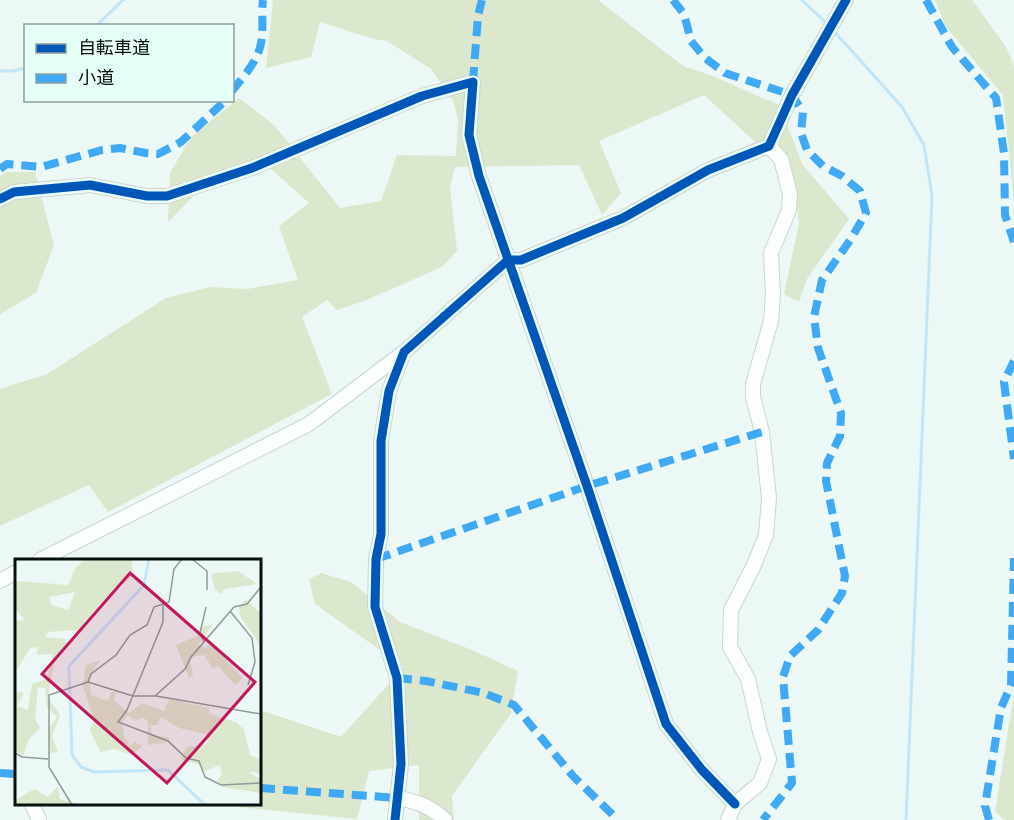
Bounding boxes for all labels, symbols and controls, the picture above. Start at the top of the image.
legend [24,24,234,102]
text: 自転車道 [78,34,150,61]
text: 小道 [78,64,114,91]
inset map [15,559,261,805]

